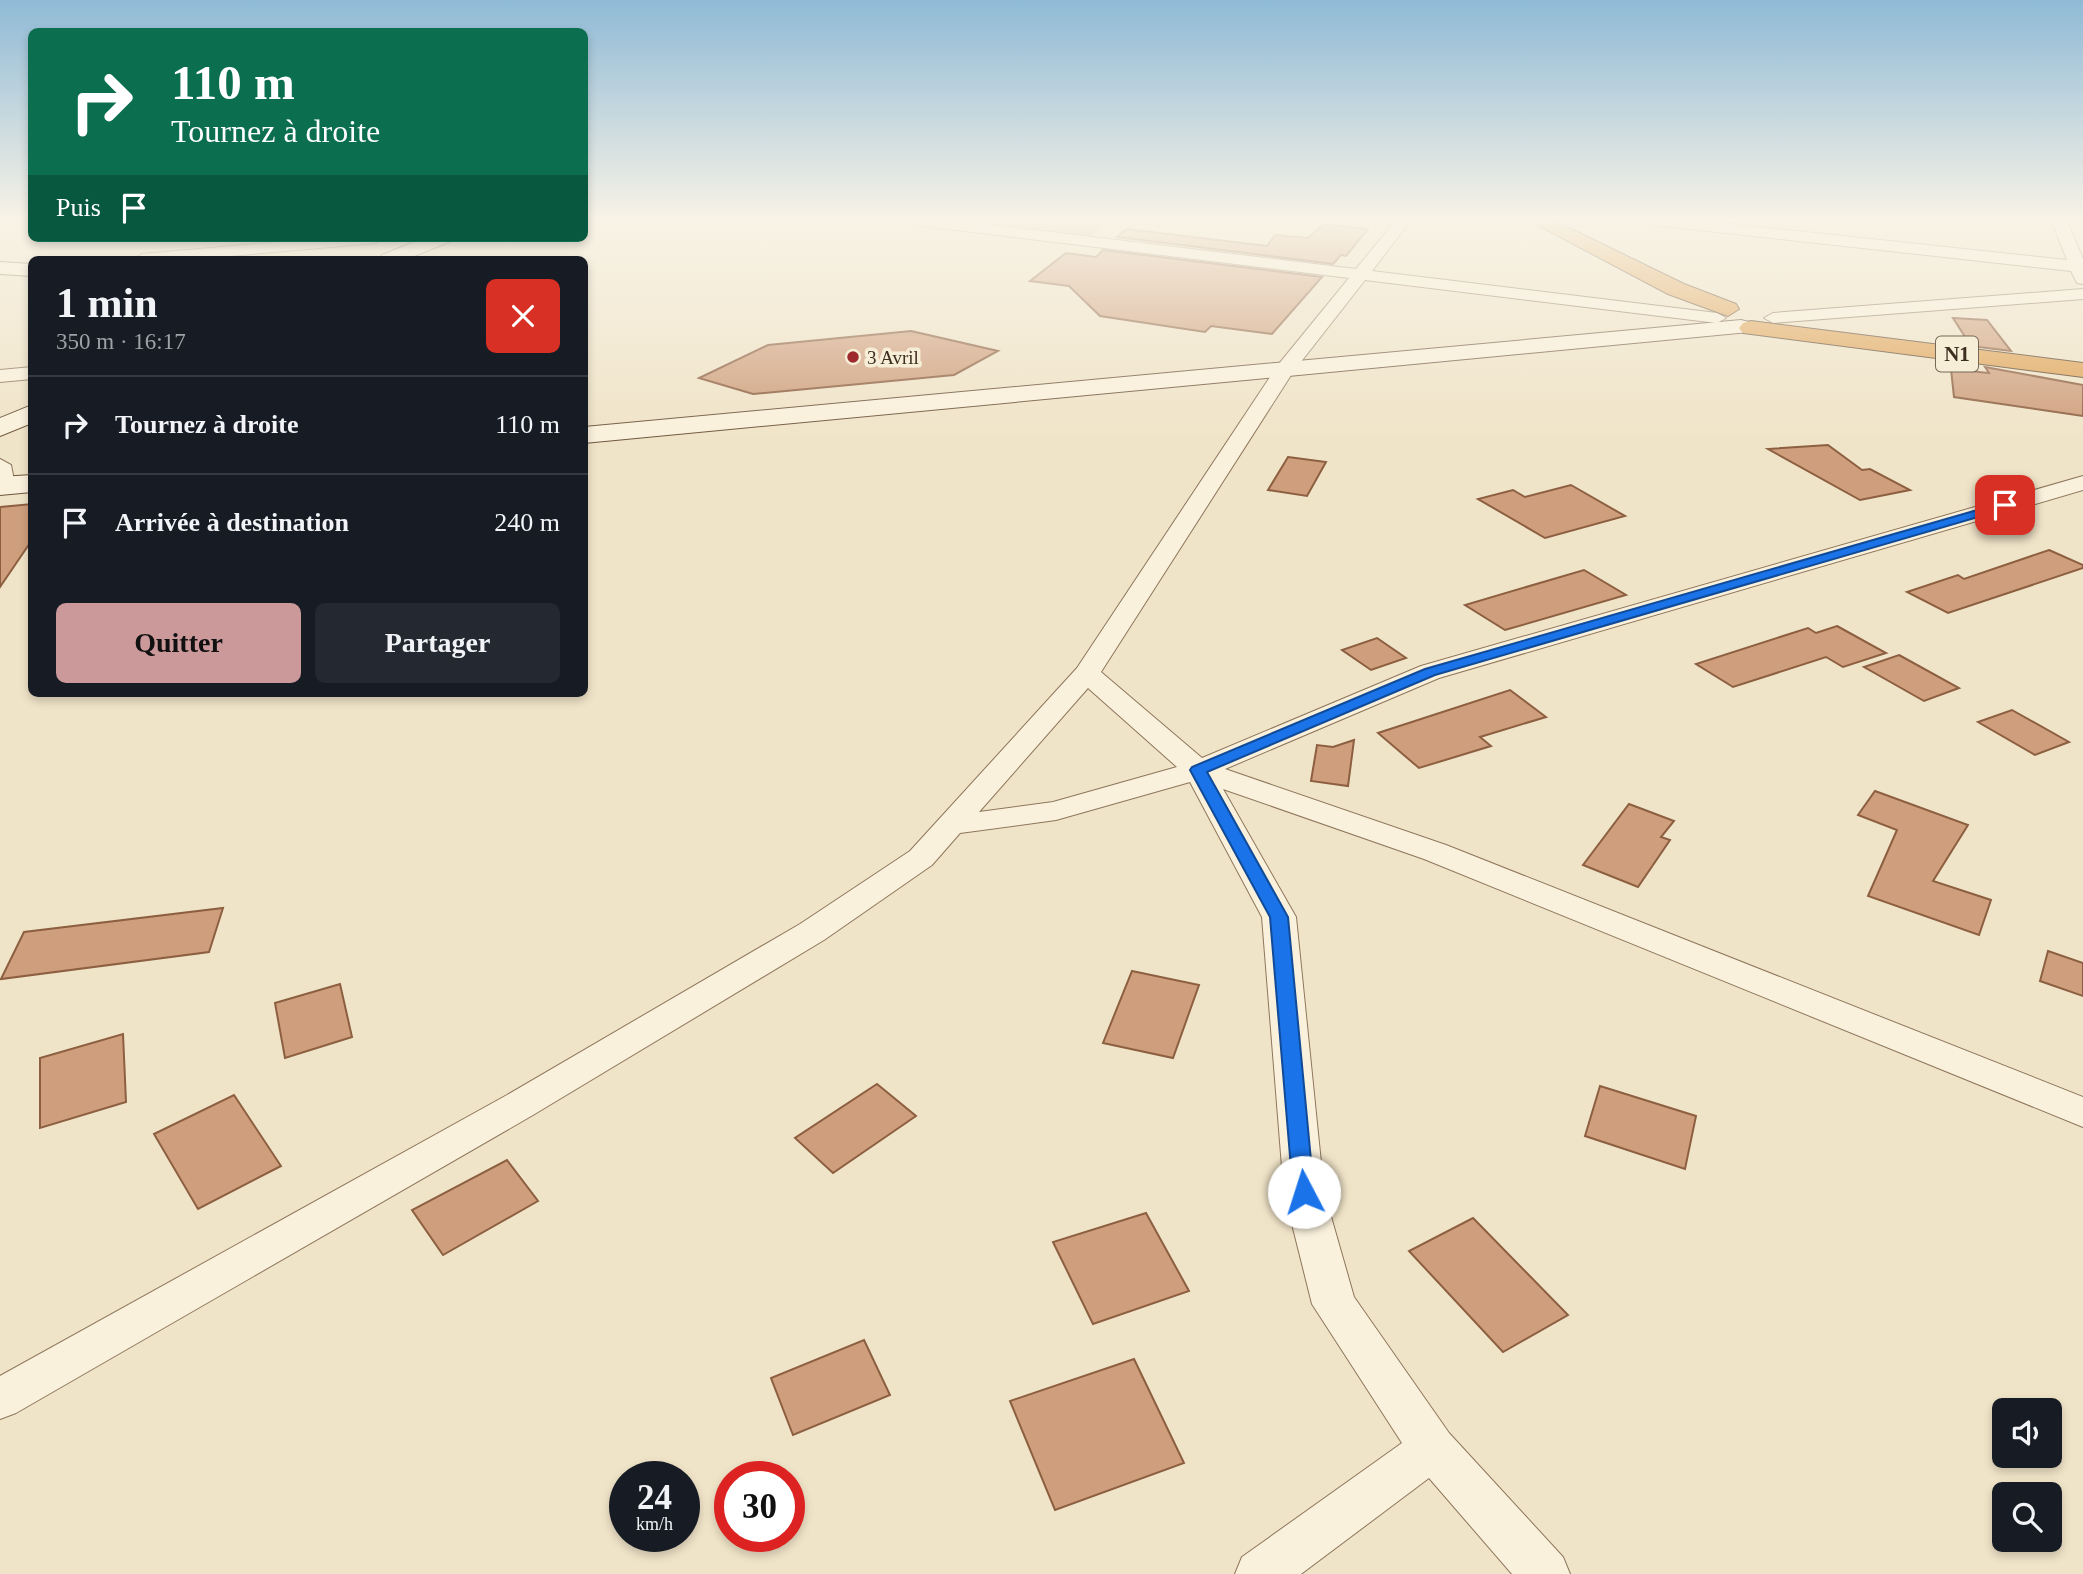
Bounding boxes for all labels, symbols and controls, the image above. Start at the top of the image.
text: 110 m [171,55,295,110]
icon: right [56,56,147,147]
text: Tournez à droite [171,113,380,149]
icon: arrive [115,189,153,227]
text: Puis [56,193,101,222]
button: close [486,279,560,353]
text: 1 min [56,280,158,326]
text: 350 m · 16:17 [56,329,186,354]
road number: N1 [1936,336,1978,372]
place label: 3 Avril [867,347,919,368]
marker: 3 Avril [845,349,861,365]
icon: right [56,406,94,444]
text: Tournez à droite [115,410,298,439]
text: 110 m [495,410,560,439]
pin [1975,475,2035,535]
icon: arrive [1986,486,2024,524]
icon: arrive [56,504,94,542]
text: Arrivée à destination [115,508,349,537]
text: 240 m [494,508,560,537]
button: Quitter [56,603,301,683]
button: Partager [315,603,560,683]
position arrow [1267,1155,1341,1229]
map controls [1992,1398,2062,1552]
button: sound [1992,1398,2062,1468]
speed limit sign: 30 [714,1461,805,1552]
text: 24 [637,1478,672,1517]
button: search [1992,1482,2062,1552]
text: km/h [636,1514,673,1534]

